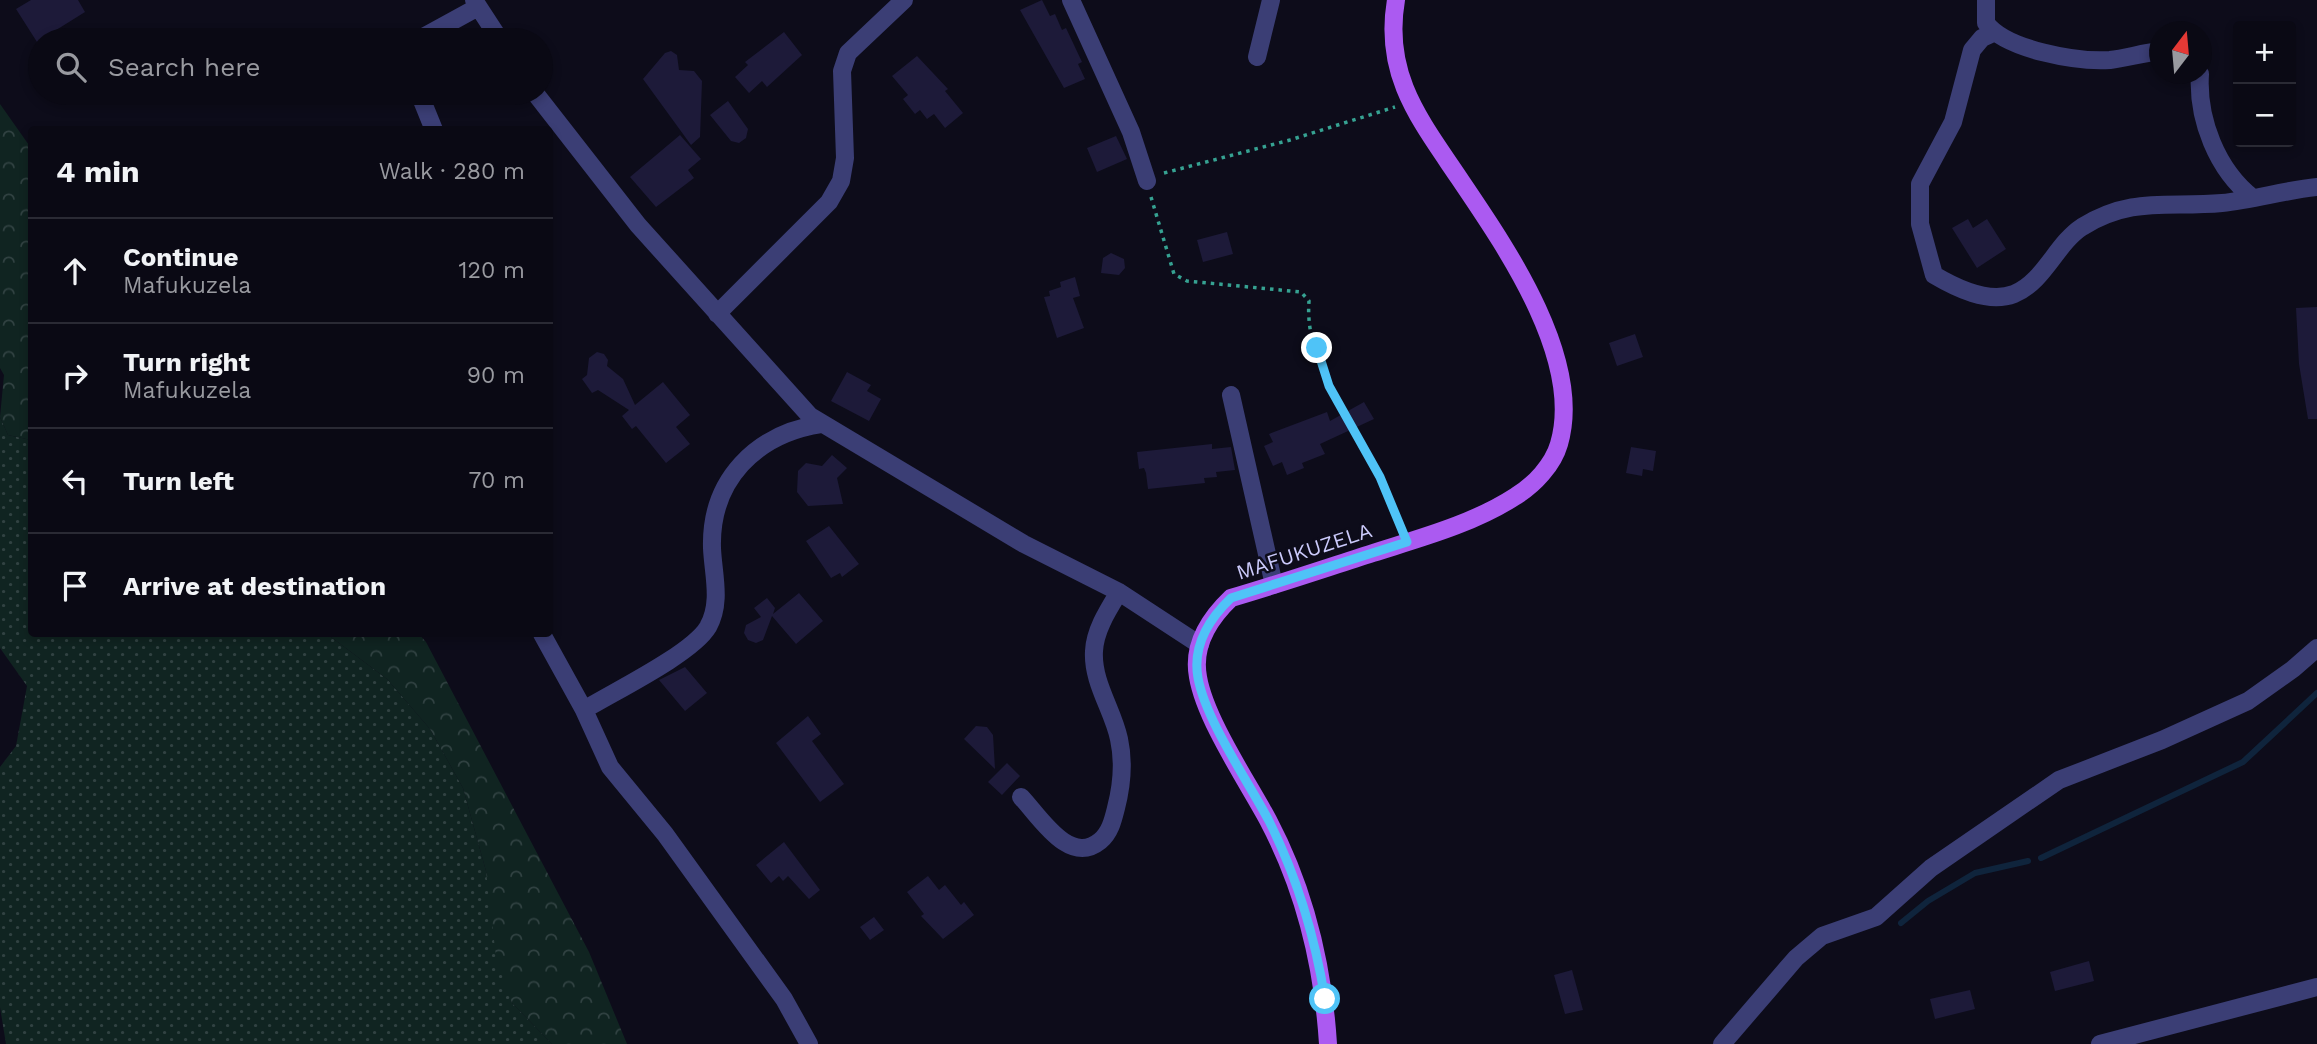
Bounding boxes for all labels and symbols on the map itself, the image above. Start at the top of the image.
north arrow [2149,21,2212,84]
route end [1301,332,1332,363]
street label: MAFUKUZELA [1233,517,1375,585]
route start [1309,983,1340,1014]

